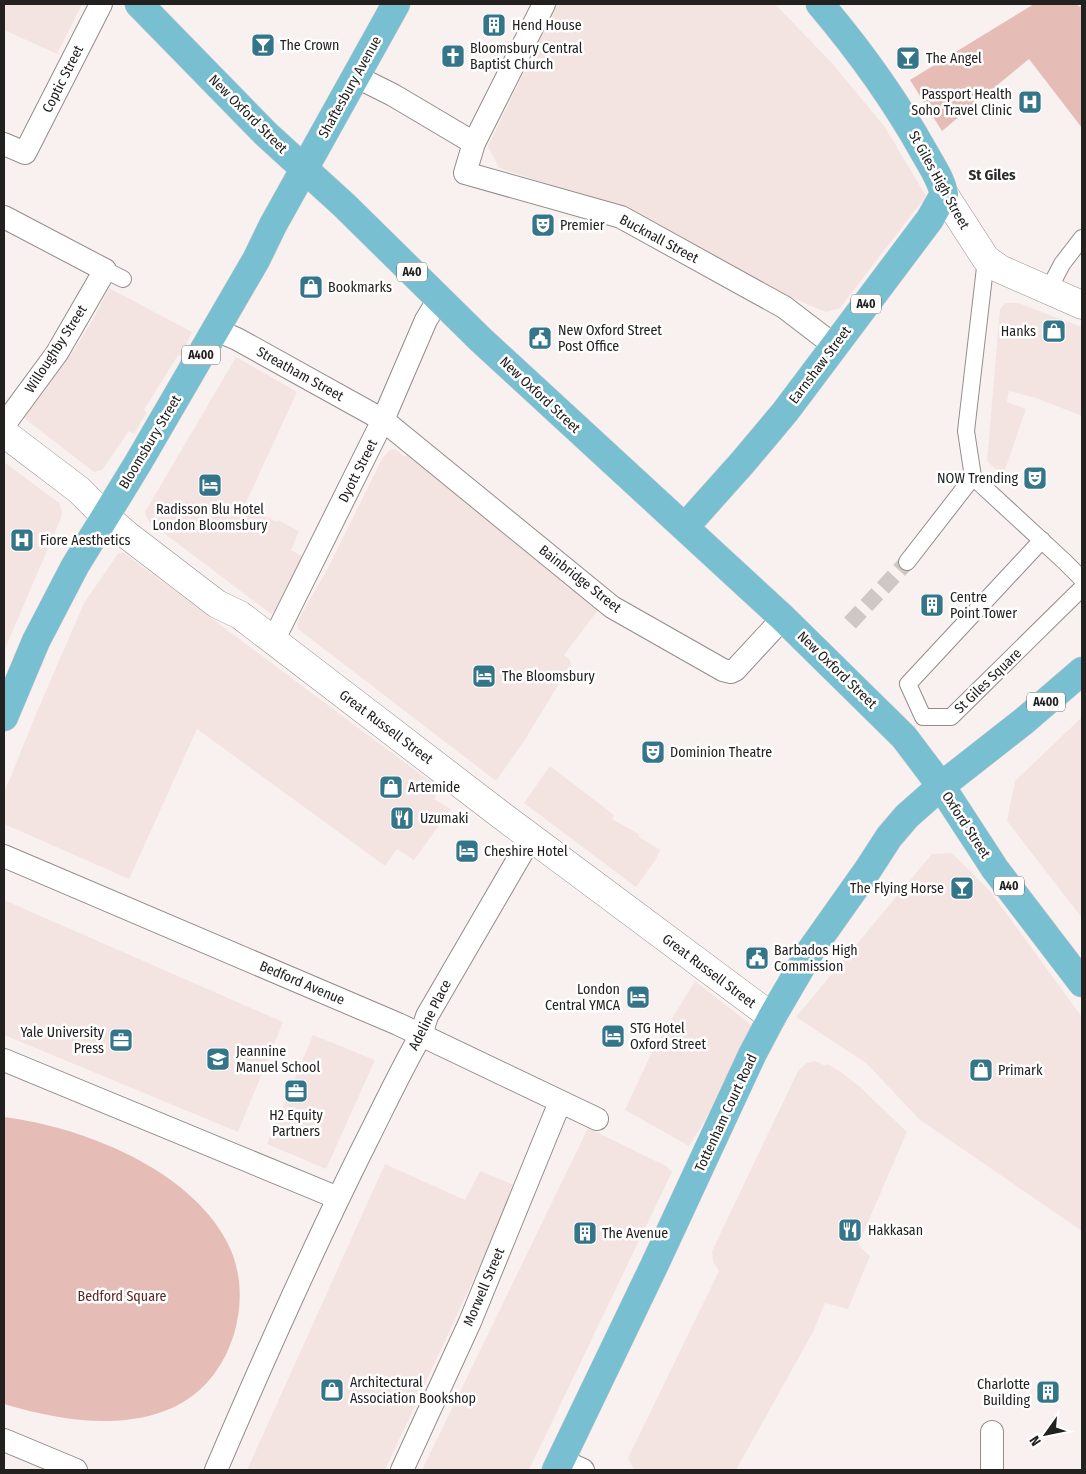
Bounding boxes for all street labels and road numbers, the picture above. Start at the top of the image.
street label: Shaftesbury Avenue [315,33,385,141]
street label: Coptic Street [39,42,87,116]
street label: New Oxford Street [205,71,291,157]
street label: St Giles High Street [905,128,973,233]
street label: Bucknall Street [617,211,702,267]
road number: A40 [397,262,427,282]
road number: A40 [851,294,881,314]
street label: Willoughby Street [21,302,91,396]
street label: Earnshaw Street [785,323,855,407]
street label: Streatham Street [253,343,347,405]
road number: A400 [182,346,220,364]
street label: New Oxford Street [496,353,584,437]
street label: Bloomsbury Street [115,392,185,492]
street label: Dyott Street [335,436,381,505]
street label: Bainbridge Street [535,542,625,617]
street label: New Oxford Street [794,628,881,712]
street label: St Giles Square [951,645,1025,717]
street label: Great Russell Street [336,686,437,768]
road number: A400 [1027,692,1065,712]
street label: Oxford Street [938,788,994,862]
road number: A40 [994,876,1024,896]
street label: Great Russell Street [659,930,760,1012]
street label: Bedford Avenue [257,957,347,1009]
street label: Adeline Place [405,977,455,1053]
street label: Tottenham Court Road [691,1051,761,1175]
street label: Morwell Street [460,1245,508,1329]

